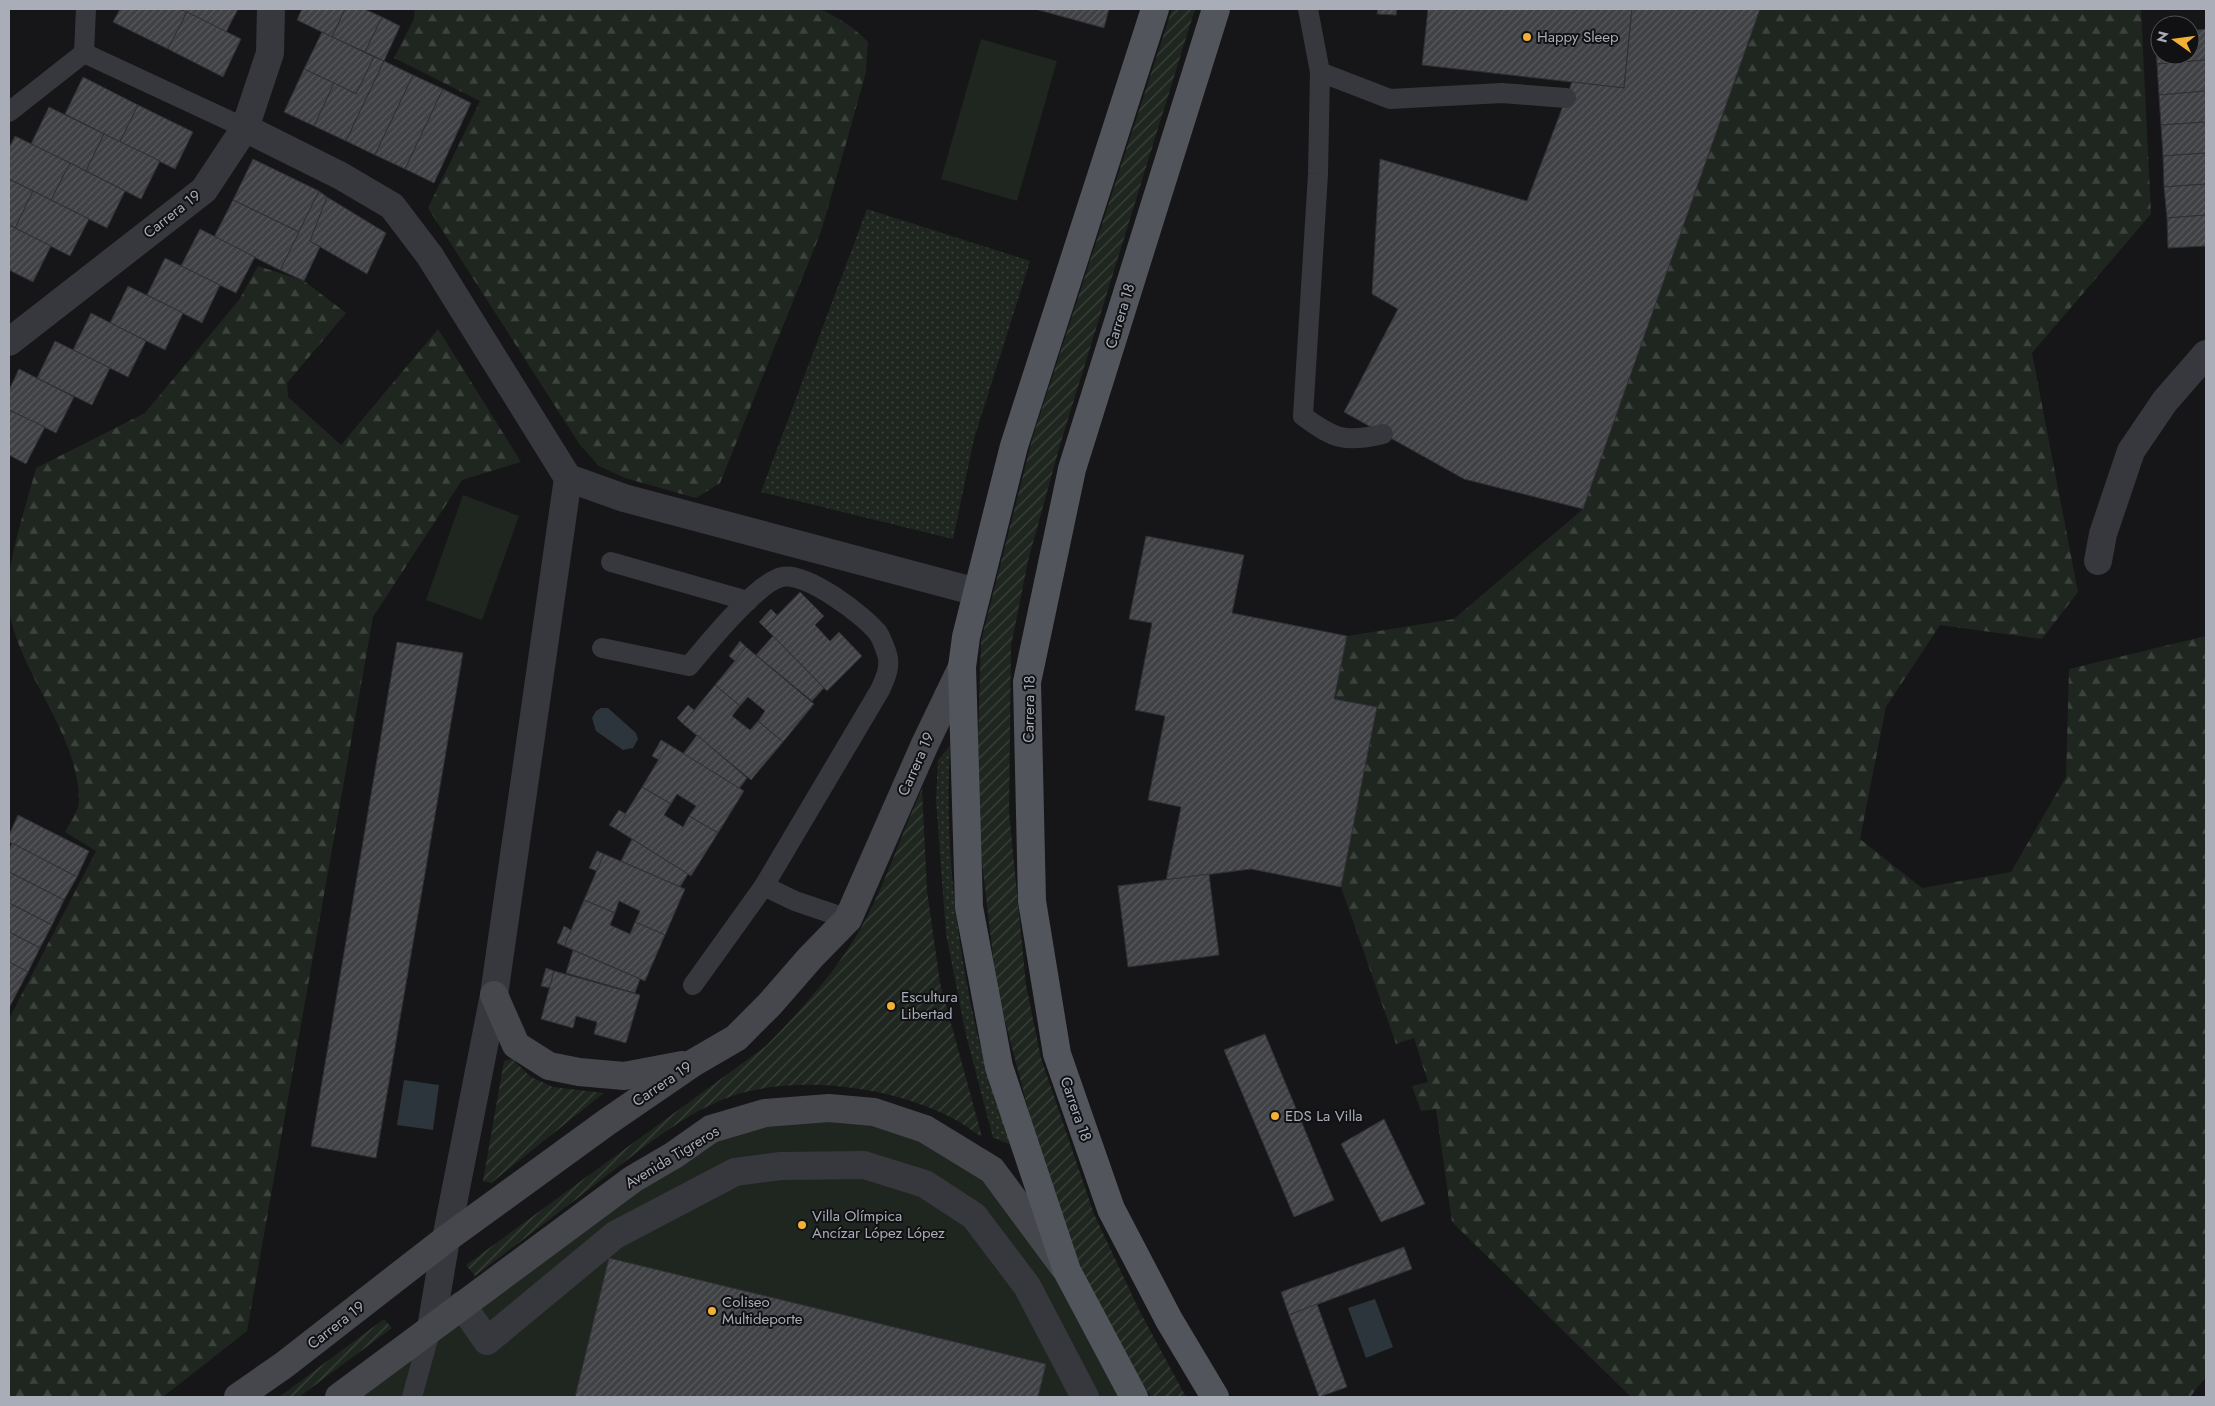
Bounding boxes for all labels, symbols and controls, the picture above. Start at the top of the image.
north arrow [2150,15,2200,65]
place label: Happy Sleep [1537,26,1619,48]
text: N [2151,29,2173,45]
marker: Happy Sleep [1521,31,1533,43]
street label: Carrera 19 [139,185,205,243]
street label: Carrera 18 [1100,281,1140,351]
street label: Carrera 18 [1017,675,1041,743]
street label: Carrera 19 [892,729,940,799]
place label: Escultura Libertad [901,986,958,1025]
marker: Escultura Libertad [885,1000,897,1012]
street label: Carrera 19 [628,1056,696,1112]
street label: Carrera 18 [1055,1074,1097,1144]
place label: EDS La Villa [1285,1105,1363,1127]
marker: EDS La Villa [1269,1110,1281,1122]
street label: Avenida Tigreros [621,1120,723,1194]
place label: Villa Olímpica Ancízar López López [812,1205,945,1244]
marker: Villa Olímpica Ancízar López López [796,1219,808,1231]
place label: Coliseo Multideporte [722,1291,803,1330]
street label: Carrera 19 [303,1296,369,1354]
marker: Coliseo Multideporte [706,1305,718,1317]

